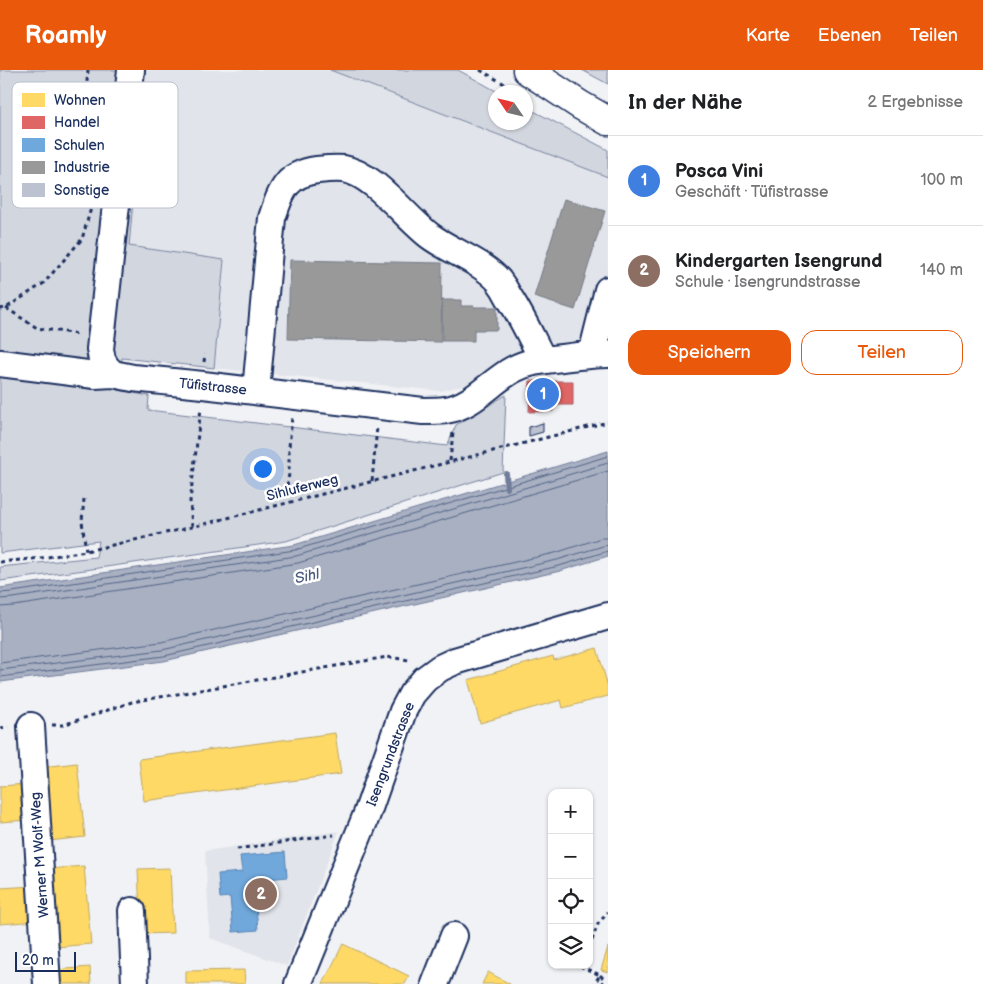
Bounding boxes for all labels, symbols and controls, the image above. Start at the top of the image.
text: Roamly [25,21,106,50]
text: Karte [746,25,790,46]
text: Ebenen [818,25,881,46]
text: Teilen [909,25,958,46]
legend [12,82,178,208]
north arrow [488,85,533,130]
text: In der Nähe [628,90,742,115]
text: Wohnen [54,92,106,109]
text: 2 Ergebnisse [867,93,963,112]
text: Handel [54,114,100,131]
text: Schulen [54,137,105,154]
text: Industrie [54,159,110,176]
text: Posca Vini [675,160,763,183]
text: 1 [641,171,647,190]
text: 100 m [920,171,963,190]
text: Sonstige [54,182,109,199]
text: Geschäft · Tüfistrasse [675,183,829,202]
text: Kindergarten Isengrund [675,250,882,273]
text: 2 [639,261,649,280]
text: 140 m [920,261,963,280]
text: Schule · Isengrundstrasse [675,273,860,292]
button: Speichern [628,330,791,375]
button: Teilen [801,330,963,375]
street label: Tüfistrasse [178,374,248,399]
pin: 1 [527,375,559,413]
your location [250,456,276,482]
street label: Sihluferweg [265,470,340,505]
water label: Sihl [293,565,322,588]
street label: Isengrundstrasse [363,700,418,809]
map controls [548,789,593,969]
button: + [548,789,593,834]
street label: Werner M Wolf-Weg [27,791,52,918]
button: − [548,834,593,879]
pin: 2 [245,875,277,913]
button: locate [548,879,593,924]
button: layers [548,924,593,969]
scale bar [15,949,76,972]
text: 20 m [22,952,54,969]

